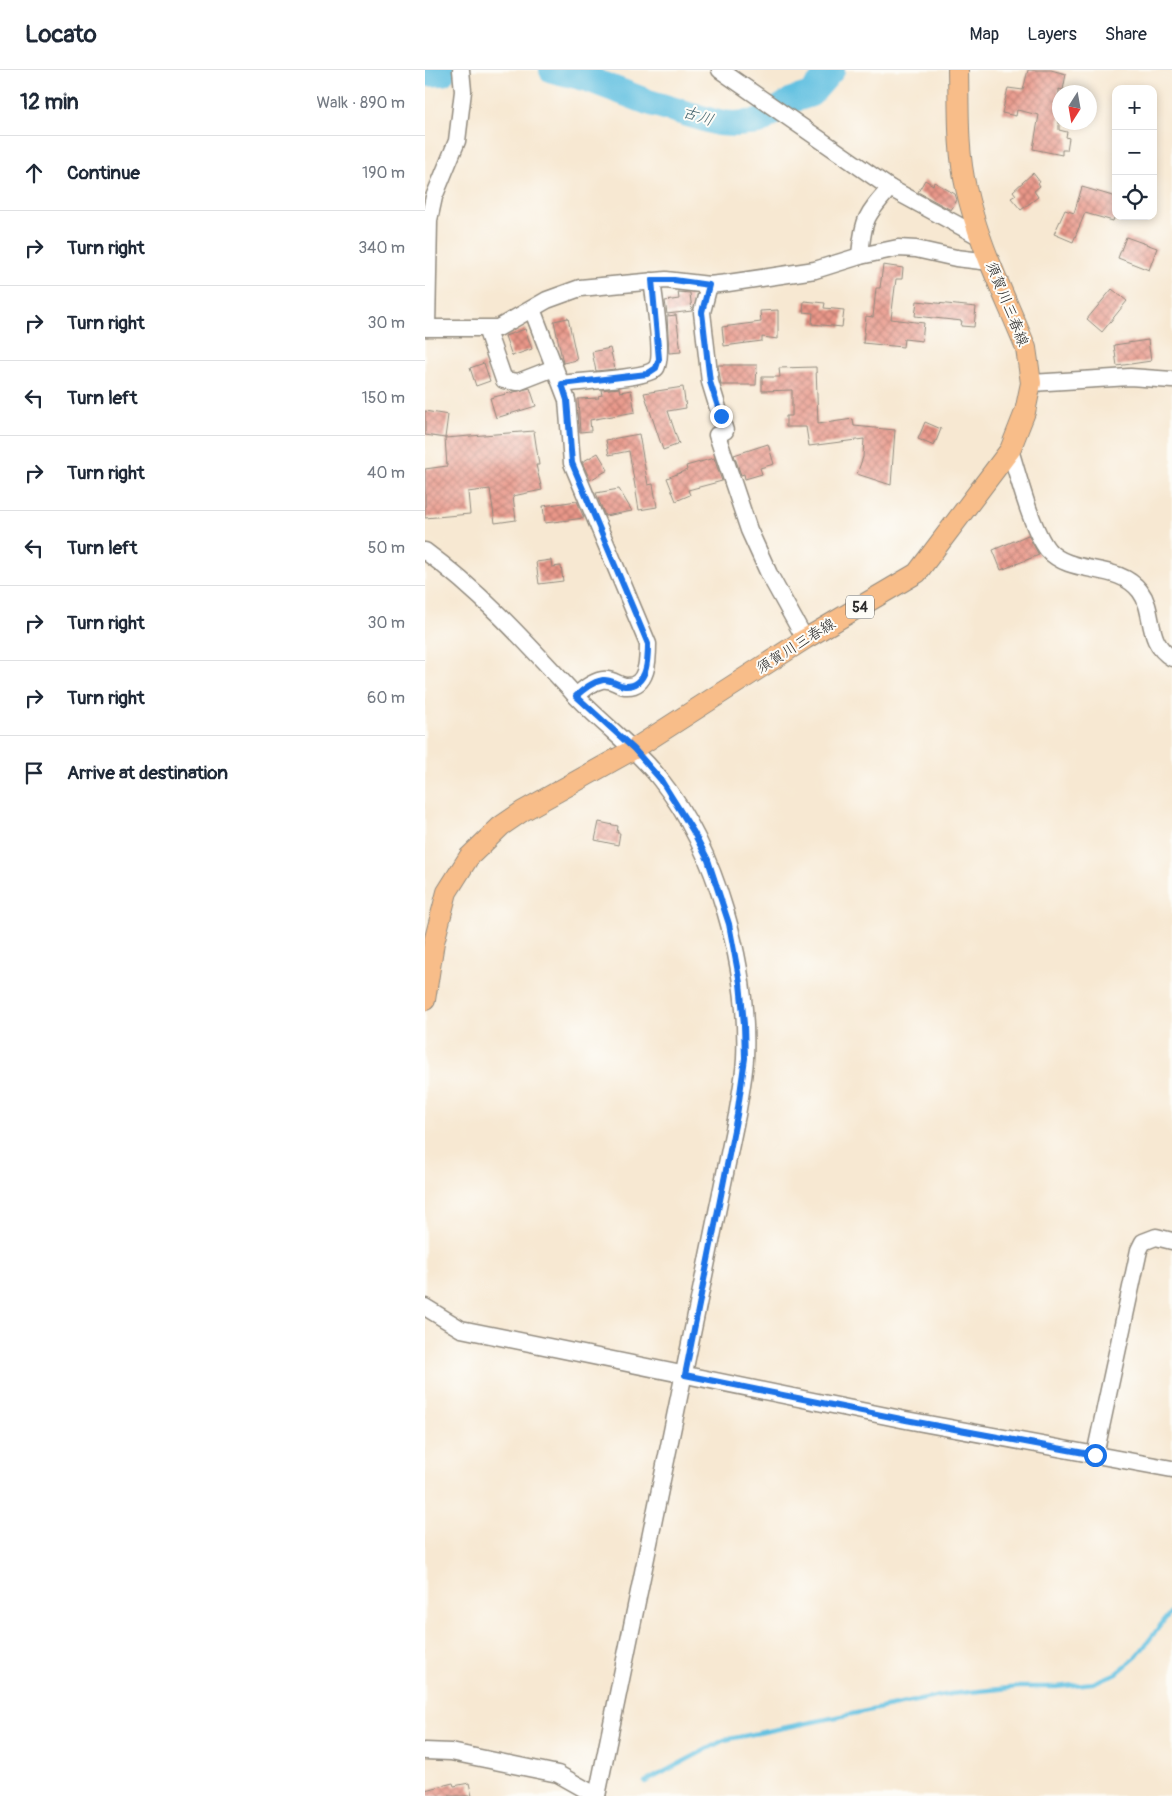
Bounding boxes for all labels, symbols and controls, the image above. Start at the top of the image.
text: Locato [25,20,97,49]
text: Map [970,23,999,46]
text: Layers [1027,23,1077,46]
text: Share [1105,23,1147,46]
north arrow [1052,85,1097,130]
map controls [1112,85,1157,220]
button: + [1112,85,1157,130]
text: 12 min [20,89,79,116]
text: Walk · 890 m [316,93,405,113]
water label: 古川 [680,102,716,130]
button: − [1112,130,1157,175]
icon: ahead [20,159,48,187]
text: Continue [67,161,140,185]
text: 190 m [362,163,405,183]
button: locate [1112,175,1157,220]
icon: right [20,234,48,262]
text: Turn right [67,236,145,260]
text: 340 m [358,238,405,258]
street label: 須賀川三春線 [981,259,1033,349]
icon: right [20,309,48,337]
text: Turn right [67,311,145,335]
text: 30 m [367,313,405,333]
icon: left [20,384,48,412]
text: Turn left [67,386,137,410]
text: 150 m [361,388,405,408]
route end [710,405,733,428]
icon: right [20,459,48,487]
text: Turn right [67,461,145,485]
text: 40 m [367,463,405,483]
icon: left [20,534,48,562]
text: Turn left [67,536,137,560]
text: 50 m [368,538,405,558]
road number: 54 [846,596,874,618]
icon: right [20,609,48,637]
text: Turn right [67,611,145,635]
text: 30 m [367,613,405,633]
street label: 須賀川三春線 [753,614,839,678]
icon: right [20,684,48,712]
text: Turn right [67,686,145,710]
text: 60 m [367,688,405,708]
icon: arrive [20,759,48,787]
text: Arrive at destination [67,761,228,785]
route start [1084,1444,1107,1467]

